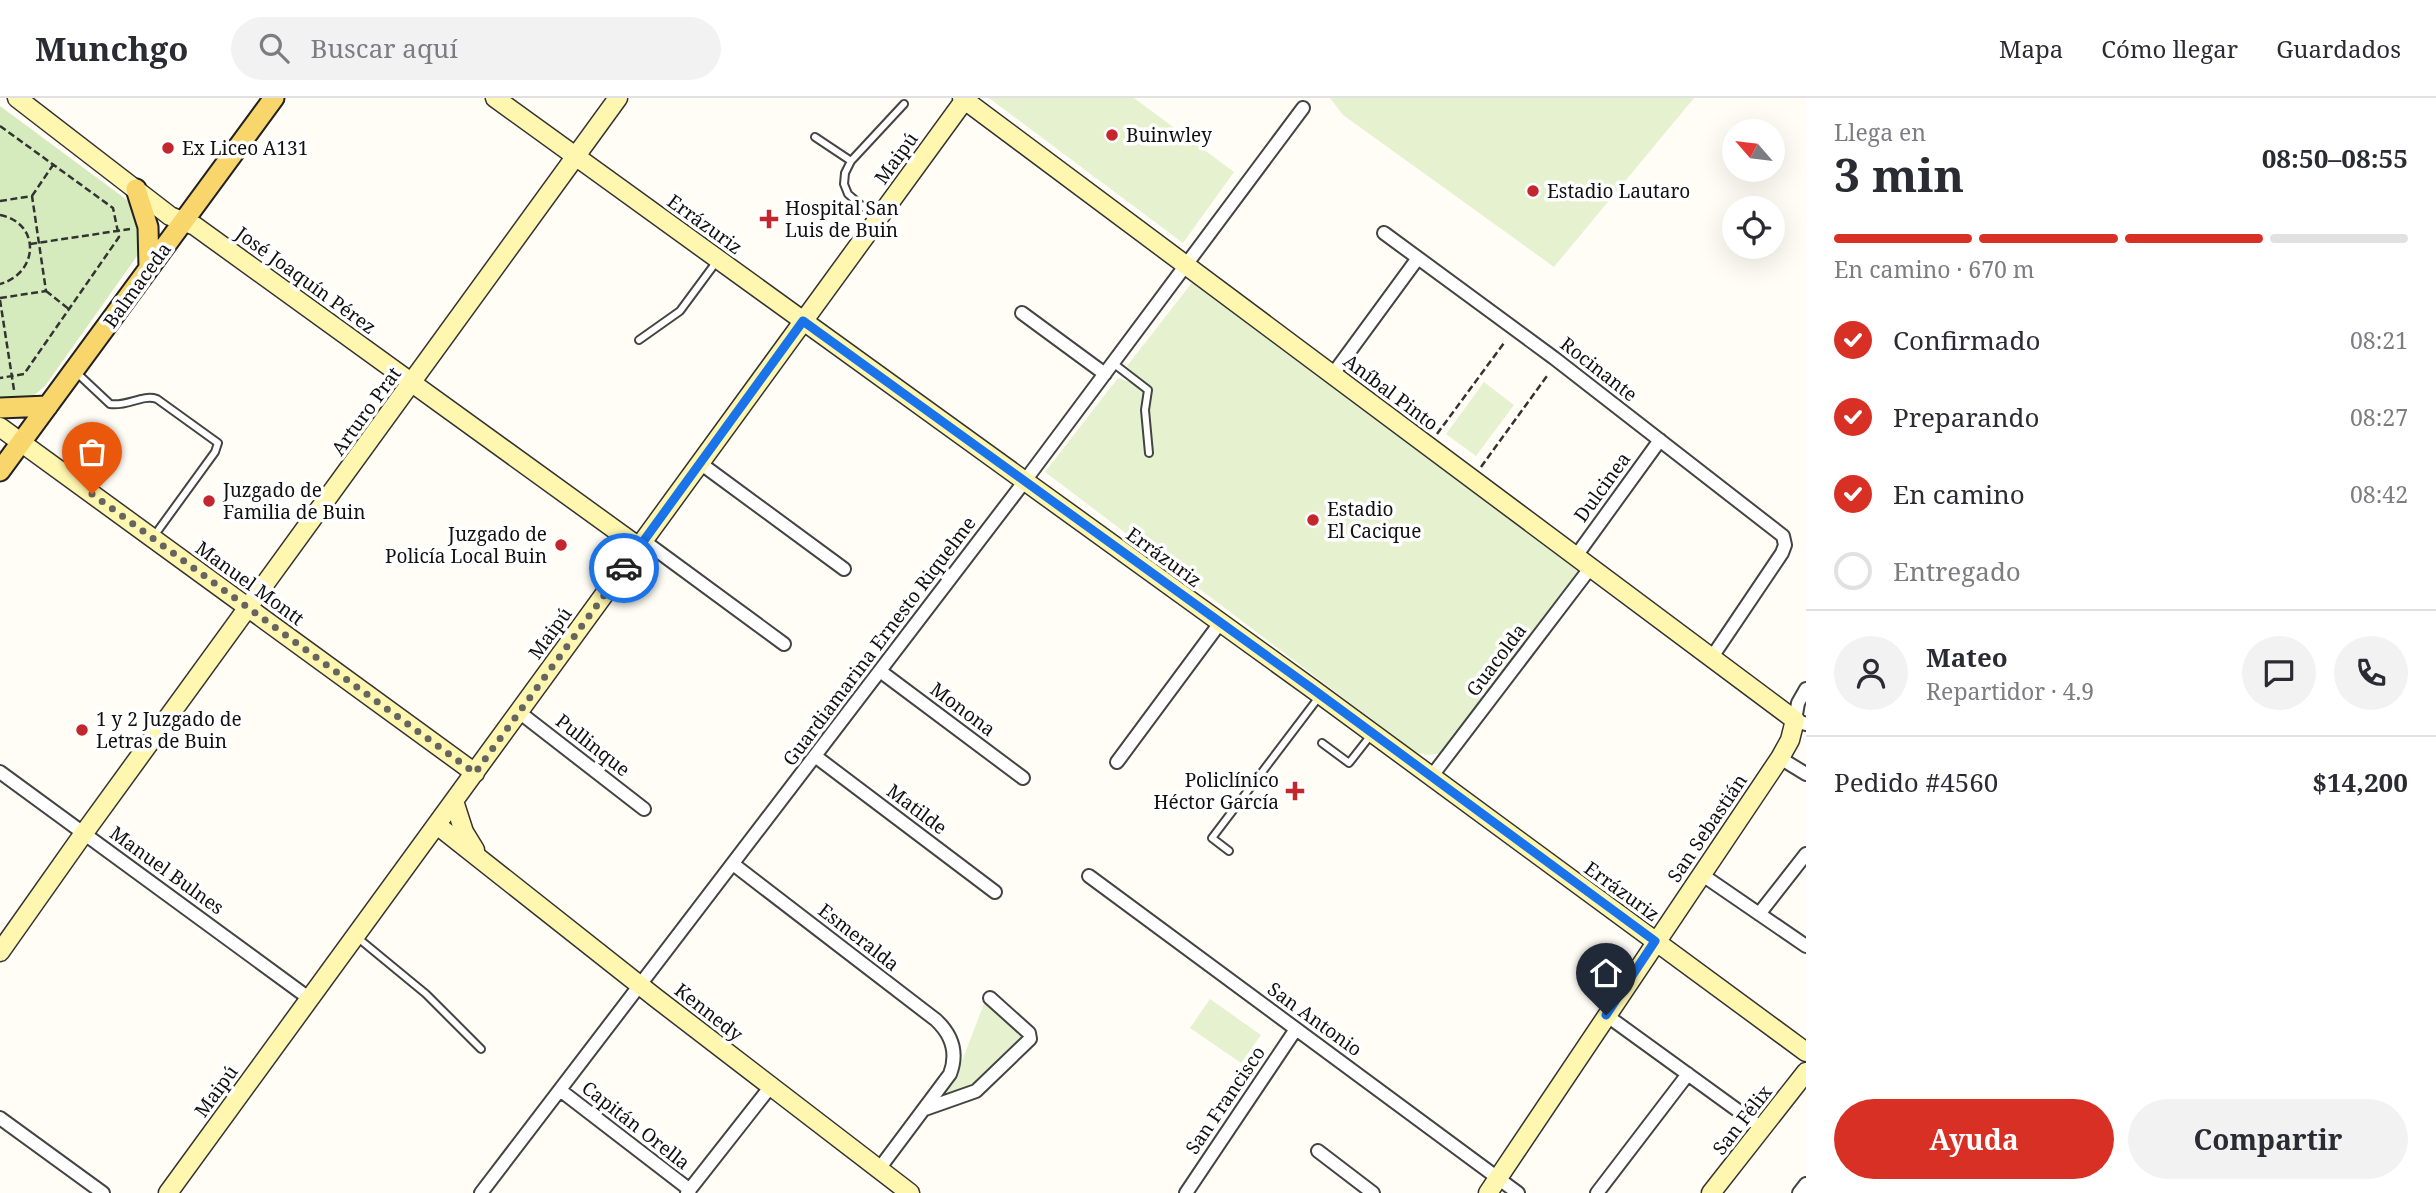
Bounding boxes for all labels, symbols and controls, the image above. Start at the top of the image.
search box [231,17,721,80]
text: Munchgo [35,26,189,71]
icon: search [255,29,293,67]
text: Buscar aquí [311,30,458,66]
text: Mapa [1999,32,2063,65]
text: Cómo llegar [2101,32,2238,65]
text: Guardados [2276,32,2401,65]
text: Llega en [1834,116,1926,148]
north arrow [1722,119,1785,182]
map controls [1722,119,1785,259]
place label: Buinwley [1126,122,1212,148]
street label: Maipú [868,127,924,189]
marker: Buinwley [1104,127,1120,143]
place label: Ex Liceo A131 [182,135,308,161]
marker: Ex Liceo A131 [160,140,176,156]
text: 08:50–08:55 [2262,140,2408,176]
text: 3 min [1834,143,1964,205]
place label: Estadio Lautaro [1547,178,1690,204]
marker: Estadio Lautaro [1525,183,1541,199]
street label: Errázuriz [662,188,748,260]
place label: Hospital San Luis de Buin [785,195,899,243]
button: locate [1722,196,1785,259]
marker: Hospital San Luis de Buin [759,209,779,229]
street label: José Joaquín Pérez [230,220,381,340]
street label: Balmaceda [97,237,177,333]
text: En camino · 670 m [1834,253,2035,285]
icon: check [1834,321,1872,359]
text: Confirmado [1893,322,2040,358]
text: 08:21 [2350,324,2408,356]
street label: Rocinante [1555,331,1643,407]
street label: Aníbal Pinto [1338,348,1444,436]
street label: Arturo Prat [325,361,407,460]
icon: check [1834,398,1872,436]
text: Preparando [1893,399,2040,435]
text: 08:27 [2350,401,2408,433]
pin [62,422,122,494]
icon: bag [73,433,111,471]
street label: Dulcinea [1568,447,1636,527]
icon: check [1834,475,1872,513]
text: En camino [1893,476,2025,512]
place label: Juzgado de Familia de Buin [222,477,365,525]
text: 08:42 [2350,478,2408,510]
marker: Juzgado de Familia de Buin [201,493,217,509]
place label: Estadio El Cacique [1327,496,1421,544]
street label: Guardiamarina Ernesto Riquelme [777,511,981,771]
marker: Estadio El Cacique [1305,512,1321,528]
place label: Juzgado de Policía Local Buin [385,521,547,569]
street label: Errázuriz [1121,521,1207,593]
courier [589,533,659,603]
street label: Manuel Montt [190,535,310,631]
marker: Juzgado de Policía Local Buin [553,537,569,553]
icon: car [605,549,643,587]
text: Entregado [1893,553,2021,589]
street label: Maipú [522,602,578,664]
street label: Guacolda [1460,618,1532,702]
button: person [1834,636,1908,710]
button: chat [2242,636,2316,710]
button: phone [2334,636,2408,710]
text: Mateo [1926,639,2008,675]
text: Repartidor · 4.9 [1926,675,2094,707]
street label: Monona [925,676,1001,742]
place label: 1 y 2 Juzgado de Letras de Buin [96,706,242,754]
street label: Pullinque [550,708,636,782]
marker: 1 y 2 Juzgado de Letras de Buin [74,722,90,738]
text: Pedido #4560 [1834,764,1998,800]
text: $14,200 [2312,764,2408,800]
place label: Policlínico Héctor García [1154,767,1279,815]
street label: San Sebastián [1661,769,1753,887]
street label: Matilde [882,778,952,840]
marker: Policlínico Héctor García [1285,781,1305,801]
street label: Manuel Bulnes [105,820,229,920]
street label: Errázuriz [1579,855,1665,927]
street label: Esmeralda [813,897,905,977]
pin [1576,943,1636,1015]
icon: home [1587,954,1625,992]
street label: San Antonio [1263,976,1367,1062]
street label: Kennedy [669,977,749,1047]
street label: San Francisco [1179,1041,1271,1159]
street label: Maipú [188,1060,244,1122]
street label: Capitán Orella [577,1075,695,1175]
street label: San Félix [1707,1080,1777,1160]
button: Ayuda [1834,1099,2114,1179]
button: Compartir [2128,1099,2408,1179]

